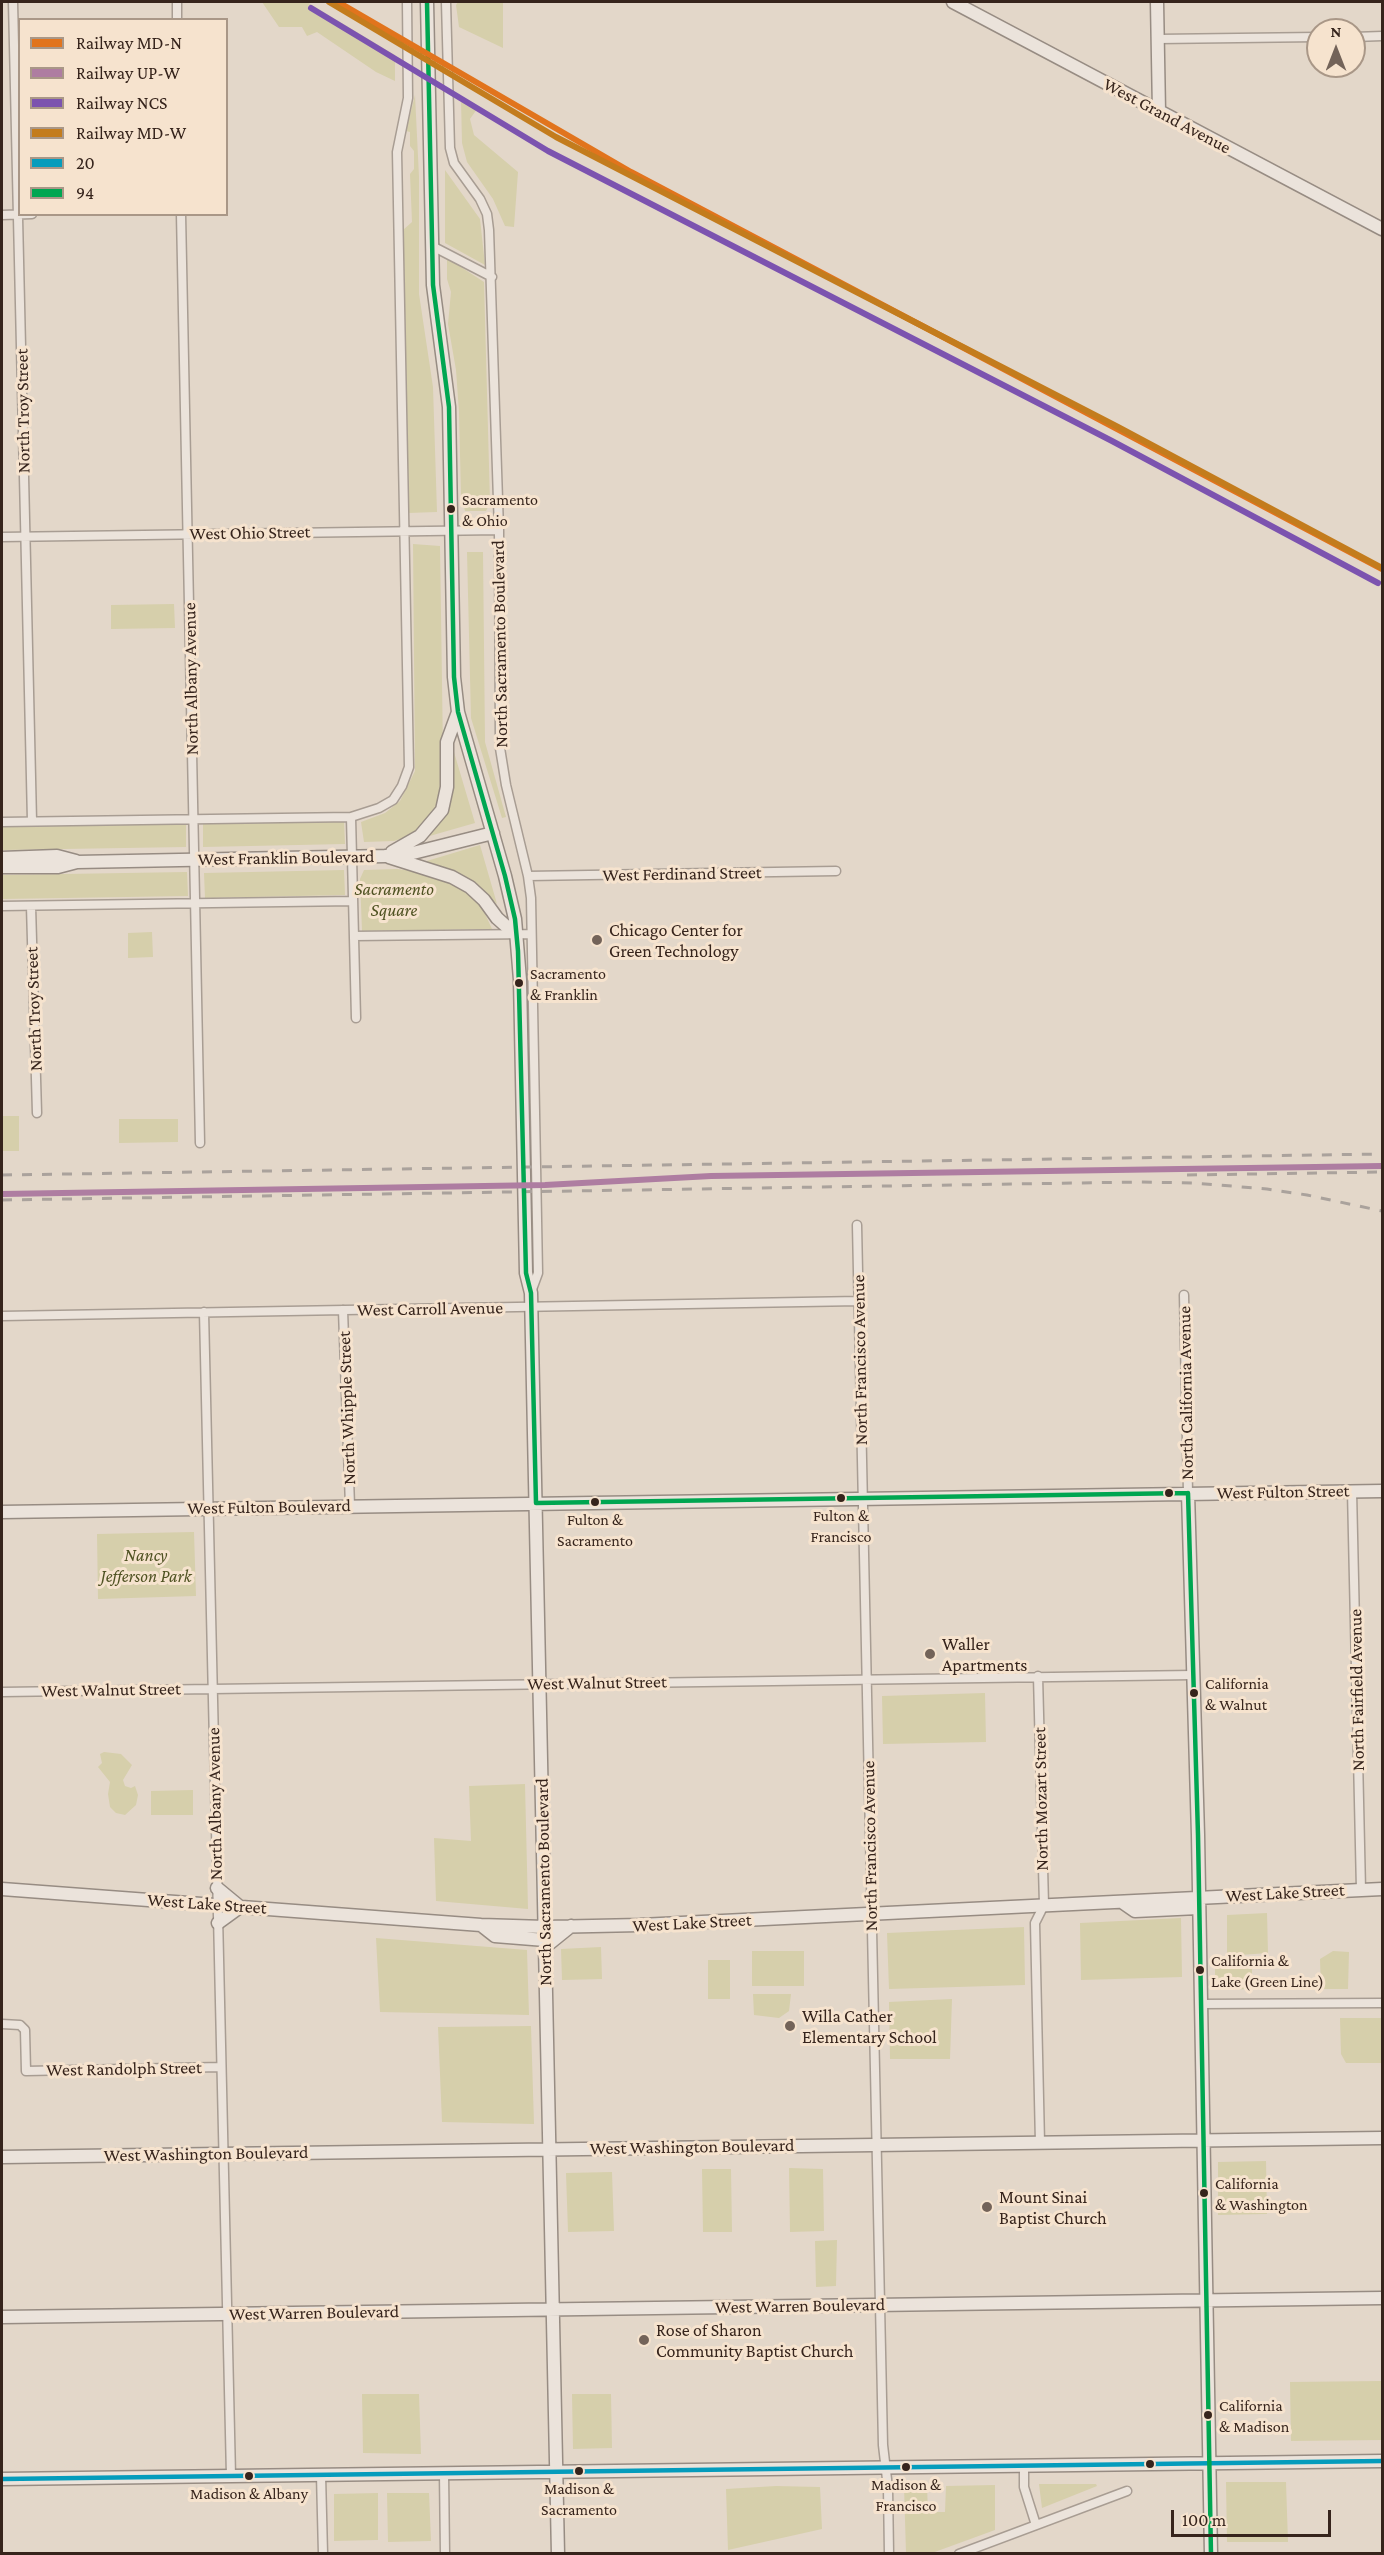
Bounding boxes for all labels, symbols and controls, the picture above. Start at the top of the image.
legend [18,18,228,216]
north arrow [1306,18,1366,78]
text: N [1331,23,1341,40]
text: Railway MD-N [76,33,182,53]
text: Railway UP-W [76,63,180,83]
street label: West Grand Avenue [1100,73,1234,159]
text: Railway NCS [76,93,168,113]
text: Railway MD-W [76,123,186,143]
text: 20 [76,153,95,173]
text: 94 [76,183,94,203]
street label: North Troy Street [11,349,35,473]
place label: Sacramento & Ohio [462,490,538,528]
marker: Sacramento & Ohio [445,503,457,515]
street label: West Ohio Street [189,521,311,545]
street label: North Sacramento Boulevard [487,540,513,748]
street label: North Albany Avenue [179,602,203,756]
street label: West Franklin Boulevard [197,846,375,870]
street label: West Ferdinand Street [602,862,762,886]
park label: Sacramento Square [354,878,434,920]
place label: Chicago Center for Green Technology [609,919,743,962]
marker: Chicago Center for Green Technology [590,933,604,947]
street label: North Troy Street [21,946,47,1072]
place label: Sacramento & Franklin [530,964,606,1002]
marker: Sacramento & Franklin [513,977,525,989]
street label: North Francisco Avenue [848,1274,872,1446]
street label: West Carroll Avenue [357,1297,503,1321]
street label: North California Avenue [1174,1306,1198,1480]
street label: North Whipple Street [334,1331,360,1485]
street label: West Fulton Street [1216,1480,1350,1504]
unlabelled marker [1163,1487,1175,1499]
marker: Fulton & Francisco [835,1492,847,1504]
street label: West Fulton Boulevard [187,1495,351,1519]
marker: Fulton & Sacramento [589,1496,601,1508]
place label: Fulton & Francisco [811,1506,871,1544]
place label: Fulton & Sacramento [557,1510,633,1548]
park label: Nancy Jefferson Park [100,1544,192,1586]
street label: North Fairfield Avenue [1345,1609,1369,1771]
place label: Waller Apartments [942,1633,1027,1676]
marker: Waller Apartments [923,1647,937,1661]
street label: West Walnut Street [527,1671,667,1695]
place label: California & Walnut [1205,1674,1269,1712]
street label: West Walnut Street [41,1678,181,1702]
marker: California & Walnut [1188,1687,1200,1699]
street label: North Albany Avenue [203,1727,227,1881]
street label: North Mozart Street [1029,1727,1053,1871]
street label: North Francisco Avenue [858,1760,882,1932]
street label: North Sacramento Boulevard [531,1778,557,1986]
street label: West Lake Street [1225,1879,1345,1907]
street label: West Lake Street [147,1889,267,1919]
street label: West Lake Street [632,1909,752,1937]
place label: California & Lake (Green Line) [1211,1951,1324,1989]
marker: California & Lake (Green Line) [1194,1964,1206,1976]
place label: Willa Cather Elementary School [802,2005,937,2048]
marker: Willa Cather Elementary School [783,2019,797,2033]
street label: West Randolph Street [46,2057,202,2081]
street label: West Washington Boulevard [589,2134,795,2160]
street label: West Washington Boulevard [103,2141,309,2167]
place label: California & Washington [1215,2174,1308,2212]
place label: Mount Sinai Baptist Church [999,2186,1107,2228]
marker: California & Washington [1198,2187,1210,2199]
marker: Mount Sinai Baptist Church [980,2200,994,2214]
street label: West Warren Boulevard [715,2294,885,2318]
street label: West Warren Boulevard [229,2301,399,2325]
place label: Rose of Sharon Community Baptist Church [656,2319,853,2362]
marker: Rose of Sharon Community Baptist Church [637,2333,651,2347]
place label: California & Madison [1219,2396,1289,2434]
marker: California & Madison [1202,2409,1214,2421]
unlabelled marker [1144,2458,1156,2470]
marker: Madison & Francisco [900,2461,912,2473]
marker: Madison & Sacramento [573,2465,585,2477]
marker: Madison & Albany [243,2470,255,2482]
place label: Madison & Francisco [871,2475,941,2513]
place label: Madison & Sacramento [541,2479,617,2517]
place label: Madison & Albany [190,2484,308,2504]
scale bar [1174,2498,1334,2536]
text: 100 m [1182,2510,1226,2530]

